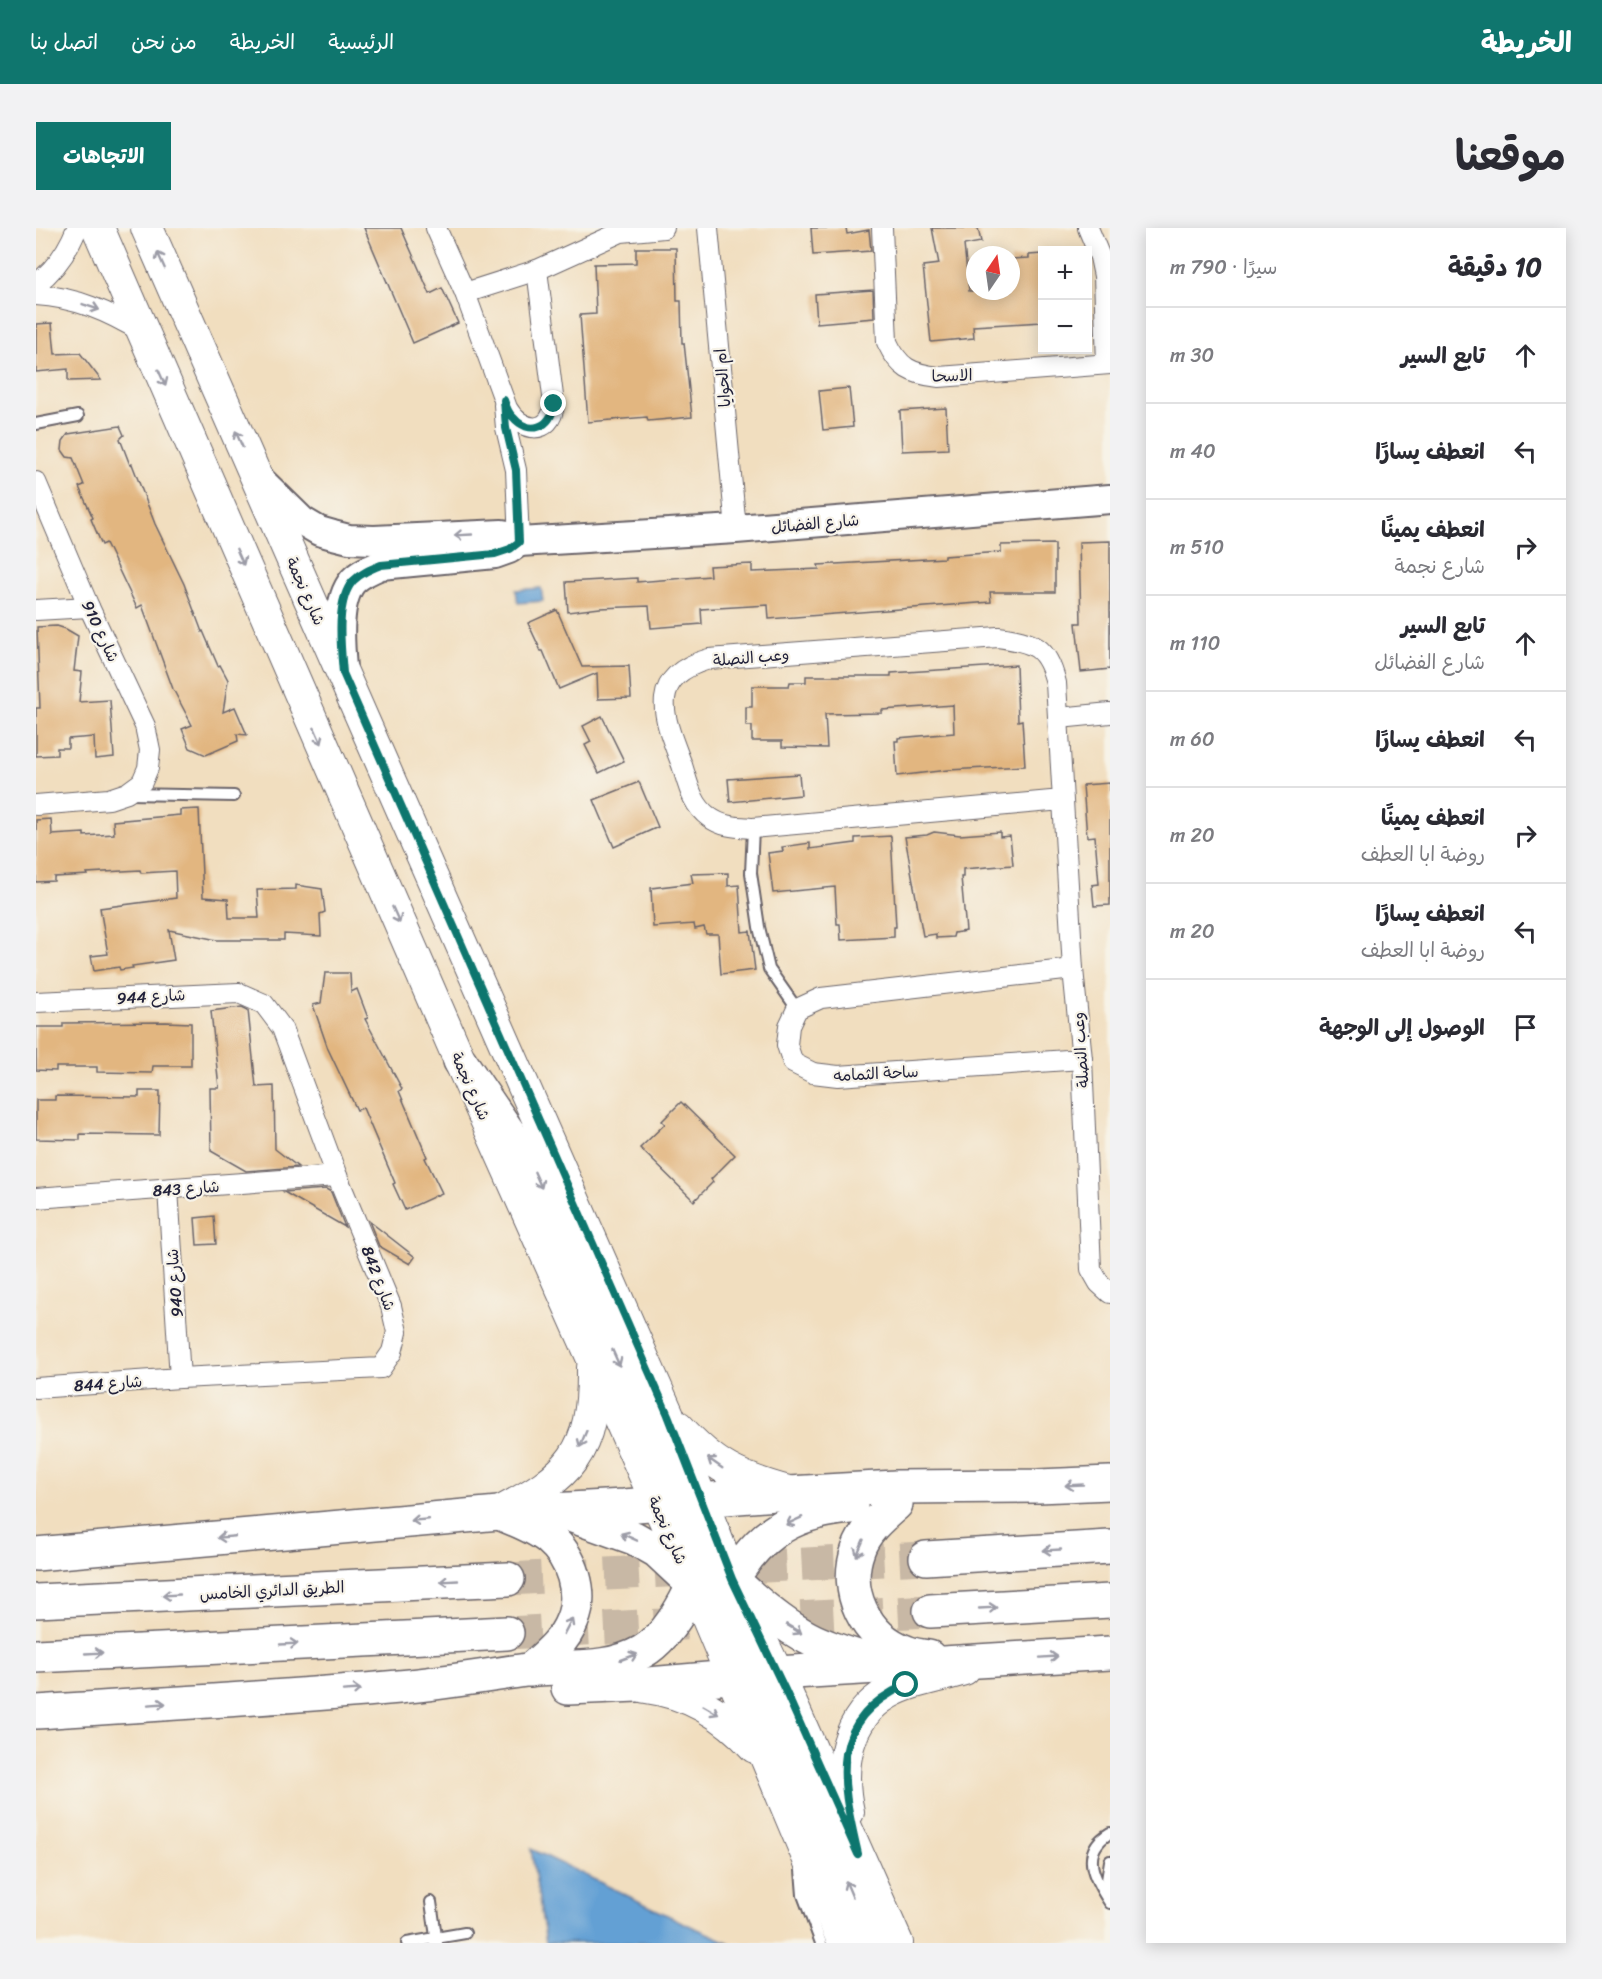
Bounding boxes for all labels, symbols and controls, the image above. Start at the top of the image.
text: الخريطة [1481,18,1572,67]
text: اتصل بنا [30,23,98,61]
text: من نحن [131,23,197,61]
text: الخريطة [230,23,295,61]
text: الرئيسية [328,23,394,61]
text: موقعنا [1455,119,1566,193]
button: الاتجاهات [36,122,171,190]
text: 10 دقيقة [1448,244,1542,290]
north arrow [966,246,1020,300]
map controls [1038,246,1092,354]
button: + [1038,246,1092,300]
text: سيرًا · 790 m [1170,250,1277,285]
one-way arrow [155,252,166,270]
button: − [1038,300,1092,354]
one-way arrow [81,302,100,313]
text: تابع السير [1401,336,1485,375]
text: 30 m [1170,338,1214,373]
icon: ahead [1509,339,1542,372]
street label: ام الحوايا [705,347,740,409]
street label: الاسحا [931,360,973,391]
one-way arrow [157,369,168,387]
route end [540,390,566,416]
one-way arrow [233,430,244,449]
text: انعطف يسارًا [1375,432,1485,471]
text: 40 m [1170,434,1216,469]
icon: left [1509,435,1542,468]
street label: شارع الفضائل [770,505,860,542]
text: انعطف يمينًا [1381,510,1485,549]
one-way arrow [454,530,473,541]
text: 510 m [1170,530,1224,565]
icon: right [1509,531,1542,564]
one-way arrow [235,547,246,566]
text: شارع نجمة [1394,549,1485,584]
street label: شارع نجمة [278,552,334,630]
street label: شارع 910 [74,595,128,667]
text: تابع السير [1401,606,1485,645]
text: 110 m [1170,626,1220,661]
icon: ahead [1509,627,1542,660]
street label: وعب النصلة [712,640,790,675]
text: شارع الفضائل [1374,645,1485,680]
text: انعطف يسارًا [1375,720,1485,759]
text: 60 m [1170,722,1215,757]
icon: left [1509,723,1542,756]
one-way arrow [313,726,324,744]
text: انعطف يمينًا [1381,798,1485,837]
text: 20 m [1170,818,1215,853]
icon: right [1509,819,1542,852]
text: روضة ابا العطف [1361,837,1485,872]
text: انعطف يسارًا [1375,894,1485,933]
one-way arrow [391,905,402,923]
text: 20 m [1170,914,1215,949]
icon: left [1509,915,1542,948]
text: روضة ابا العطف [1361,933,1485,968]
street label: شارع 944 [116,980,186,1013]
text: الوصول إلى الوجهة [1319,1008,1485,1047]
street label: وعب النصلة [1063,1011,1098,1089]
icon: arrive [1509,1011,1542,1044]
street label: شارع نجمة [443,1047,499,1125]
street label: ساحة الثمامه [833,1057,919,1090]
one-way arrow [533,1170,544,1188]
street label: شارع 843 [151,1172,221,1205]
street label: شارع 842 [353,1241,404,1315]
street label: شارع 940 [158,1248,191,1318]
one-way arrow [611,1349,623,1367]
street label: شارع 844 [73,1367,143,1400]
one-way arrow [577,1430,588,1448]
one-way arrow [708,1457,724,1469]
one-way arrow [1064,1479,1084,1490]
street label: شارع نجمة [640,1491,696,1569]
one-way arrow [410,1515,430,1526]
one-way arrow [785,1516,803,1528]
one-way arrow [620,1531,639,1542]
one-way arrow [216,1532,236,1543]
one-way arrow [854,1539,865,1557]
one-way arrow [1042,1545,1062,1556]
street label: الطريق الدائري الخامس [199,1572,345,1609]
one-way arrow [440,1576,460,1587]
one-way arrow [161,1589,181,1600]
one-way arrow [977,1602,997,1613]
one-way arrow [563,1618,574,1636]
one-way arrow [785,1623,802,1635]
one-way arrow [279,1638,299,1649]
one-way arrow [84,1648,104,1659]
one-way arrow [619,1651,638,1662]
one-way arrow [1038,1652,1058,1663]
route start [892,1671,918,1697]
one-way arrow [341,1685,361,1696]
one-way arrow [147,1698,167,1709]
one-way arrow [702,1704,719,1716]
one-way arrow [842,1881,854,1899]

